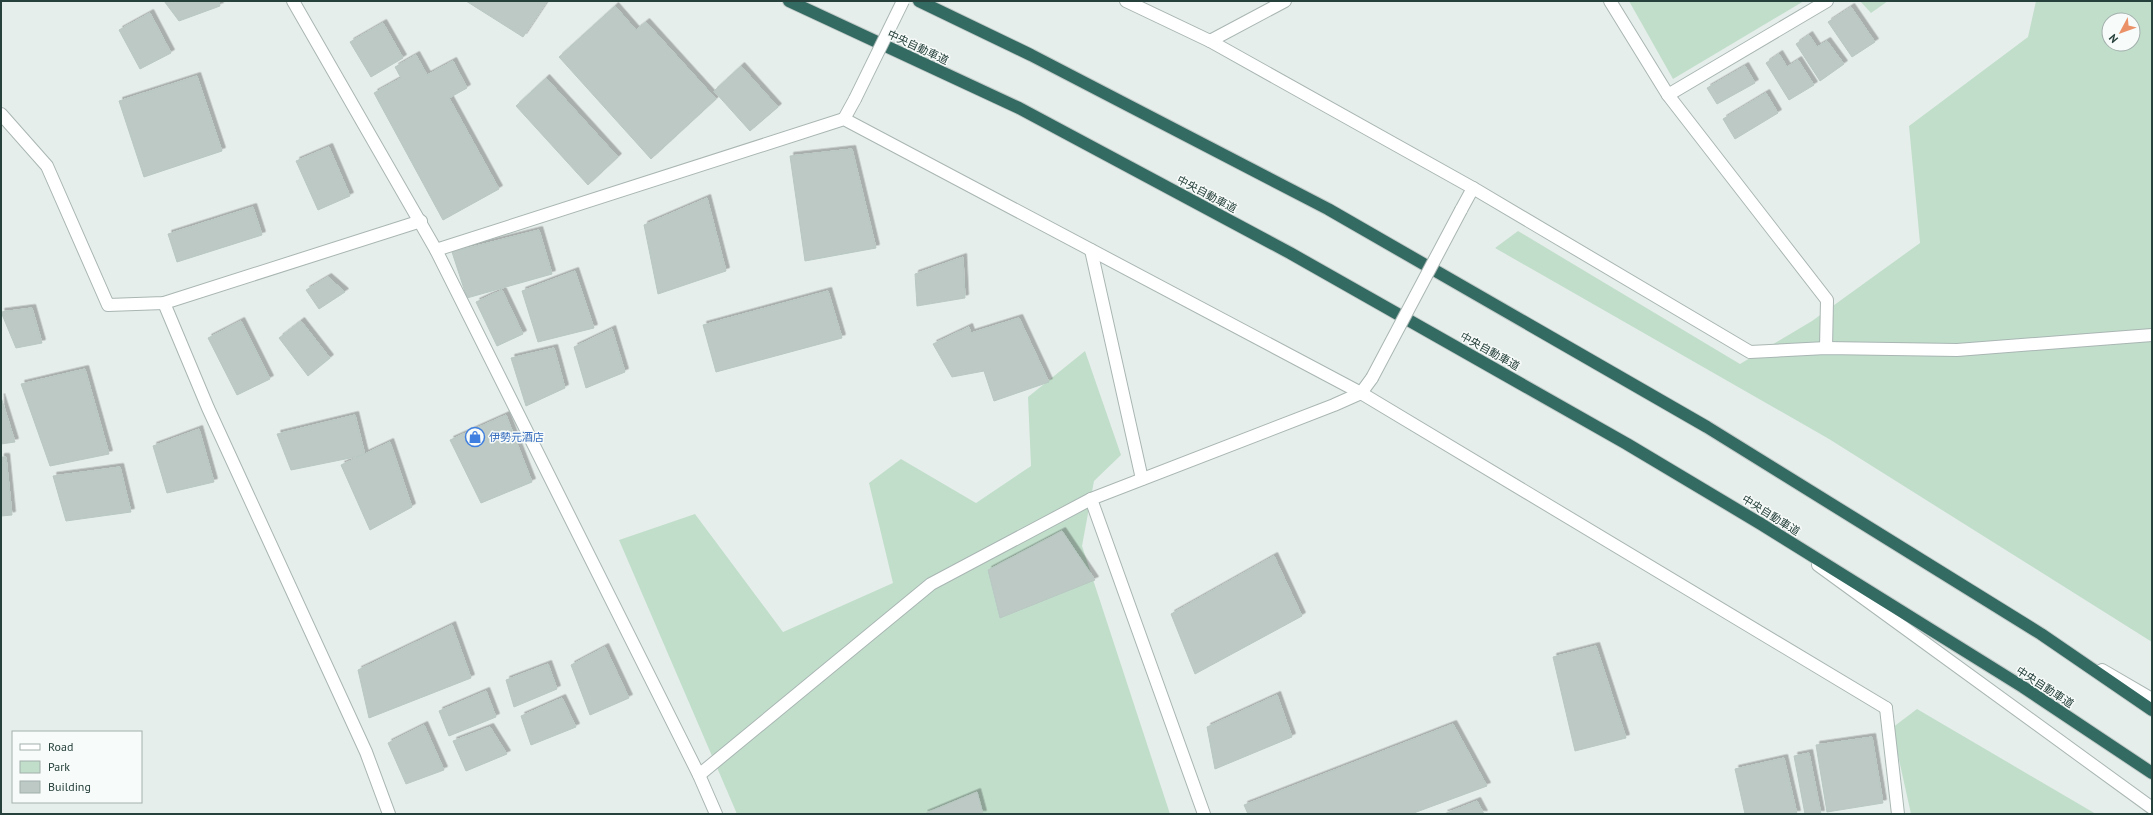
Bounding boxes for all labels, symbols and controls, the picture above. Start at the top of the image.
north arrow [2101,12,2141,52]
street label: 中央自動車道 [885,27,951,67]
text: N [2106,31,2121,46]
street label: 中央自動車道 [1175,172,1239,216]
street label: 中央自動車道 [1458,329,1522,373]
shop icon: 伊勢元酒店 [464,426,486,448]
place label: 伊勢元酒店 [489,430,544,444]
street label: 中央自動車道 [1739,492,1803,538]
street label: 中央自動車道 [2014,663,2076,711]
legend [12,731,142,803]
text: Road [48,739,73,754]
text: Park [48,759,70,774]
text: Building [48,779,91,794]

